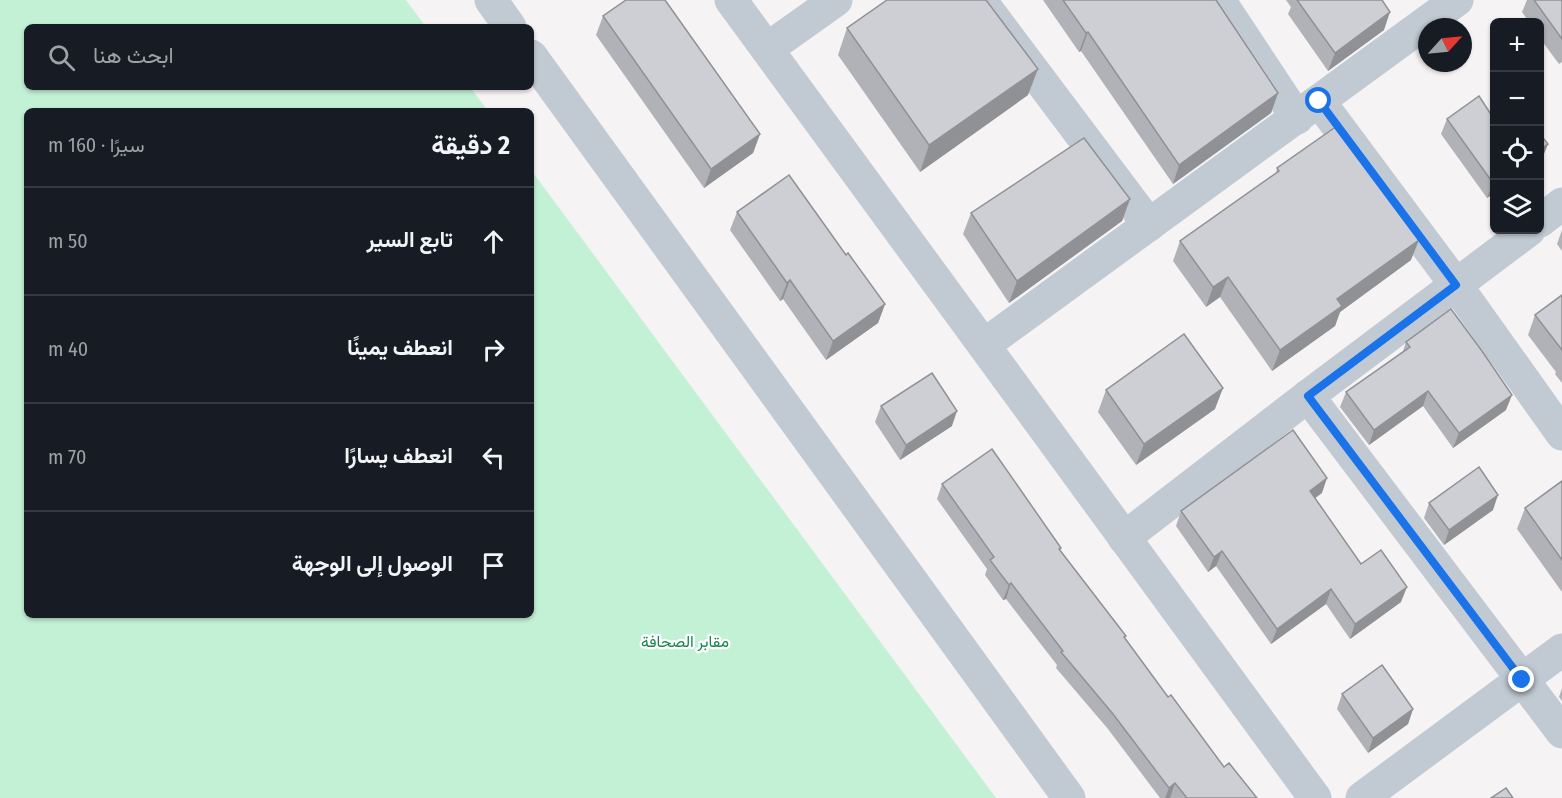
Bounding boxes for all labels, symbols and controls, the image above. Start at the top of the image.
north arrow [1418,18,1472,72]
map controls [1490,18,1544,234]
button: + [1490,18,1544,72]
search box [24,24,534,90]
icon: search [45,41,78,74]
text: ابحث هنا [93,42,174,69]
button: − [1490,72,1544,126]
route start [1305,87,1331,113]
button: locate [1490,126,1544,180]
text: 2 دقيقة [431,130,510,161]
text: سيرًا · 160 m [48,133,145,157]
button: layers [1490,180,1544,234]
icon: ahead [477,225,510,258]
text: تابع السير [366,226,453,253]
text: 50 m [48,229,88,253]
icon: right [477,333,510,366]
text: انعطف يمينًا [347,334,453,361]
text: 40 m [48,337,88,361]
icon: left [477,441,510,474]
text: انعطف يسارًا [344,442,453,469]
text: 70 m [48,445,86,469]
icon: arrive [477,549,510,582]
text: الوصول إلى الوجهة [292,550,453,577]
park label: مقابر الصحافة [641,632,729,652]
route end [1508,666,1534,692]

